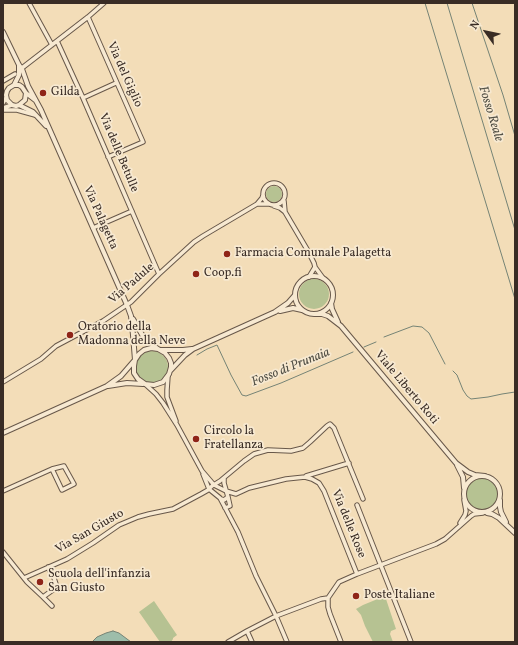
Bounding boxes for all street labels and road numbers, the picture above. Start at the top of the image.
street label: Via del Giglio [103,40,145,110]
street label: Via delle Betulle [95,111,141,195]
street label: Via Palagetta [80,184,120,252]
street label: Via Padule [106,260,158,308]
street label: Viale Liberto Roti [371,348,441,428]
street label: Via delle Rose [328,488,368,560]
street label: Via San Giusto [53,507,127,557]

